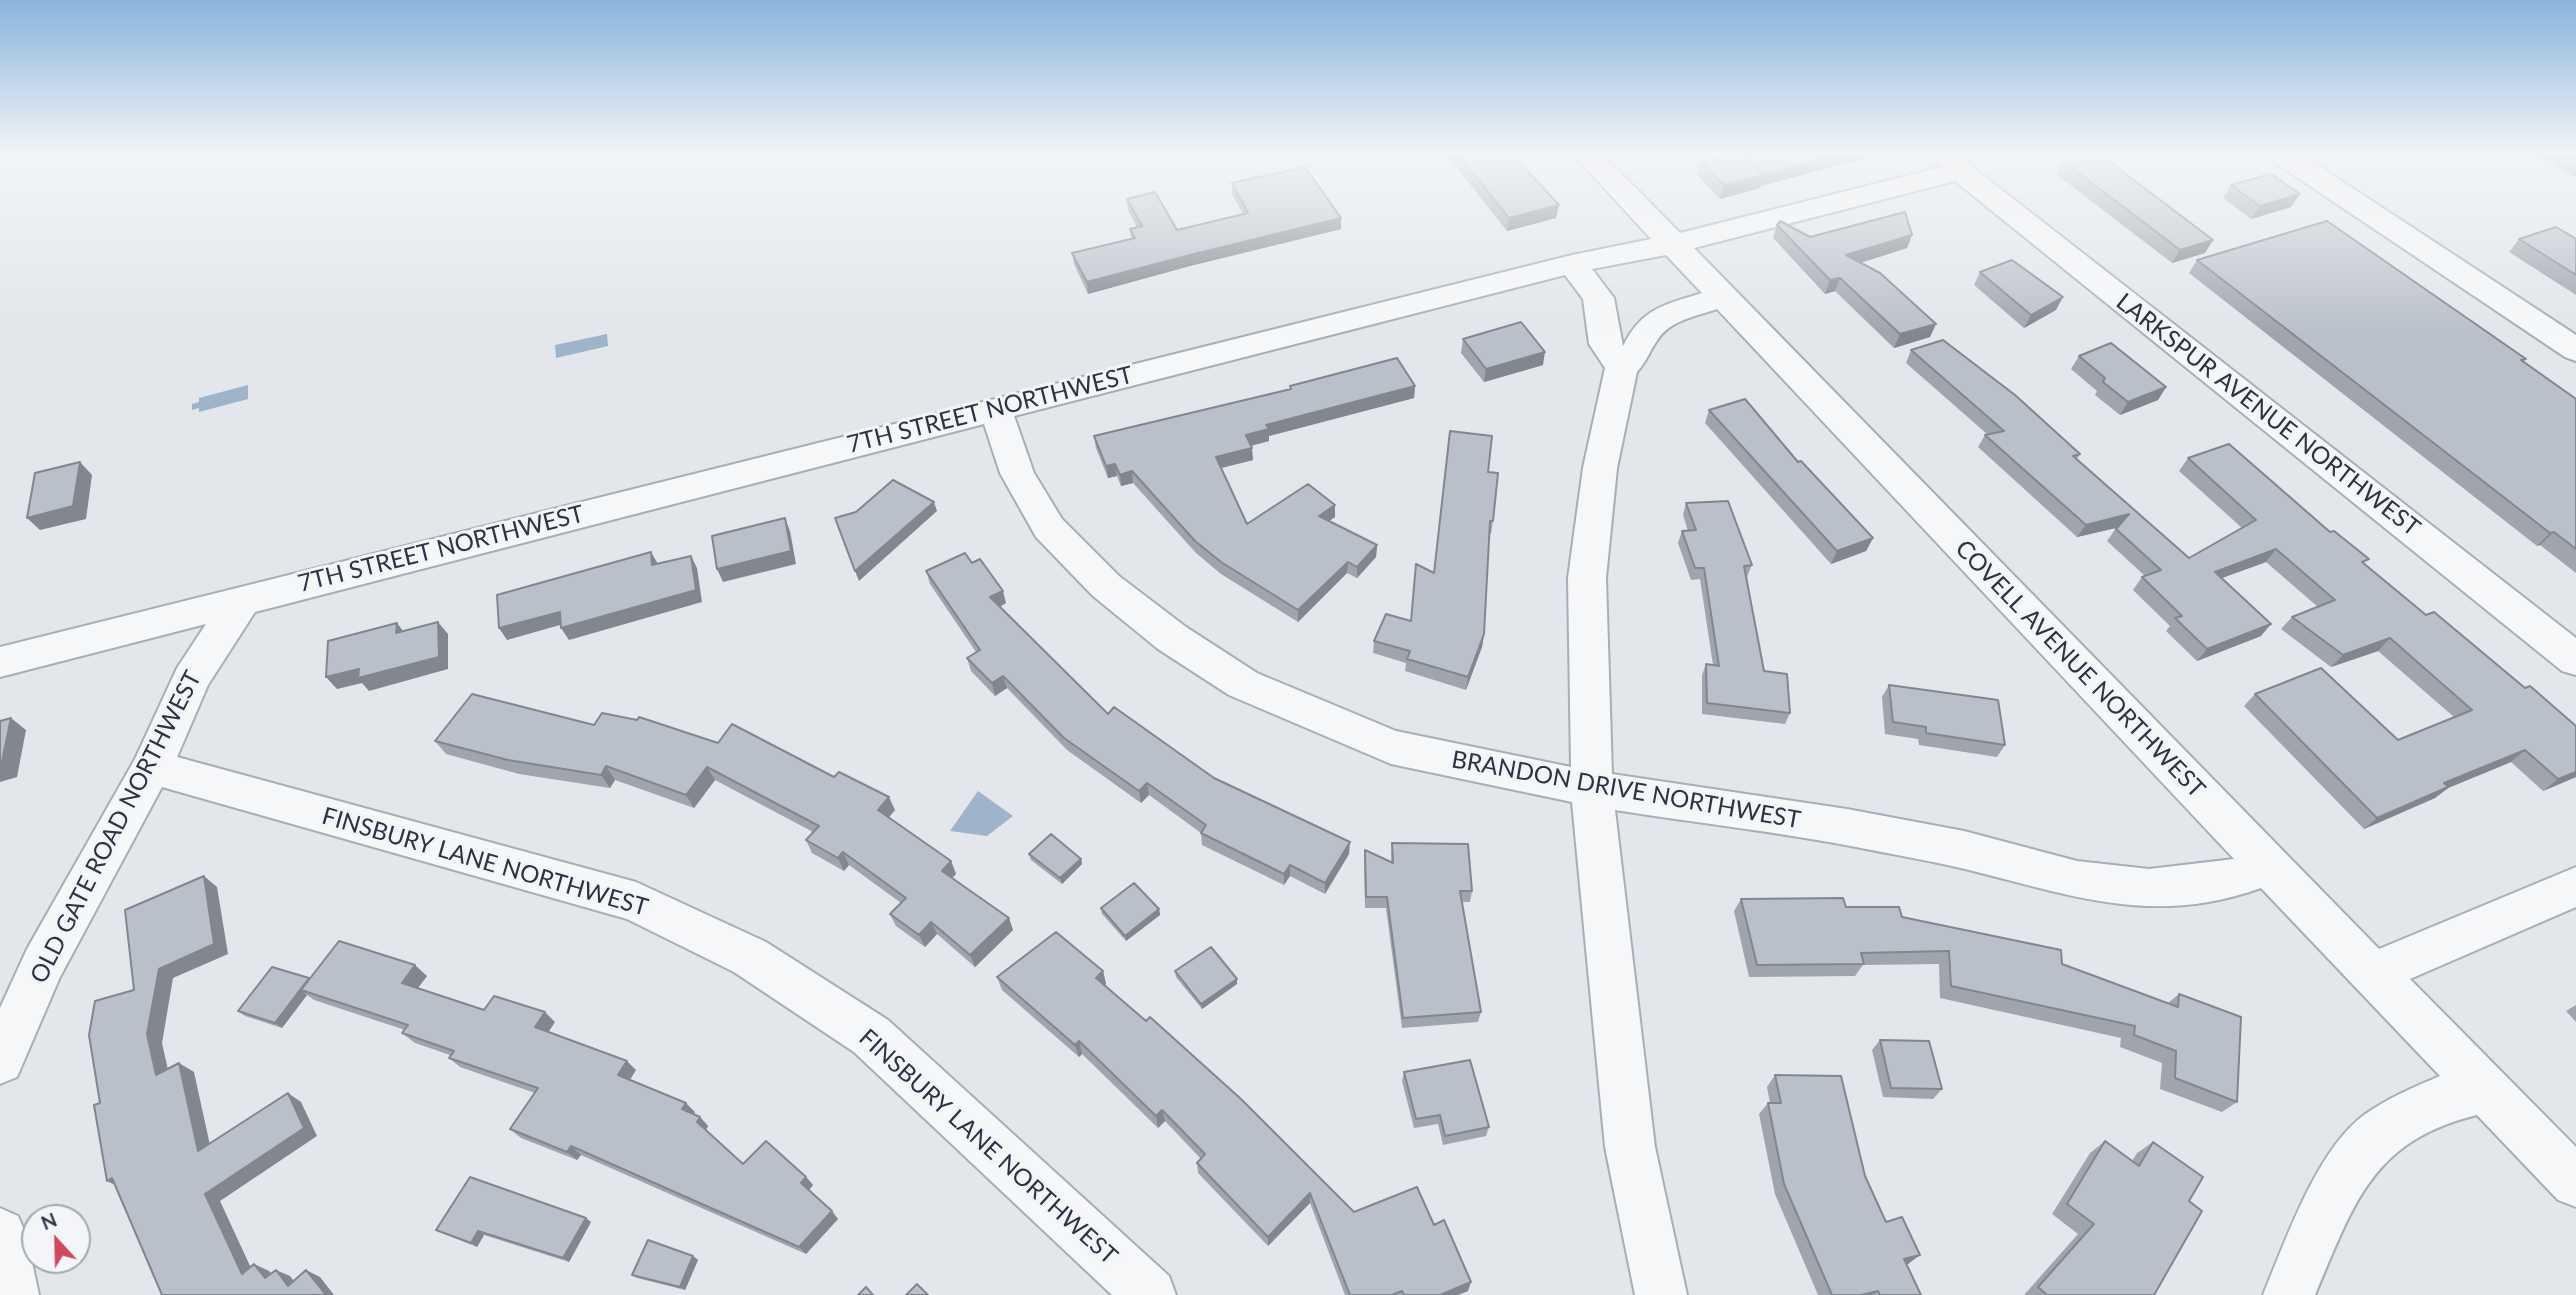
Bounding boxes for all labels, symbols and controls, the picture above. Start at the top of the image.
street label: LARKSPUR AVENUE NORTHWEST [2111,288,2425,542]
street label: 7TH STREET NORTHWEST [844,361,1136,459]
street label: 7TH STREET NORTHWEST [295,500,587,598]
street label: COVELL AVENUE NORTHWEST [1949,534,2211,804]
street label: OLD GATE ROAD NORTHWEST [24,666,208,988]
street label: BRANDON DRIVE NORTHWEST [1449,745,1803,835]
street label: FINSBURY LANE NORTHWEST [319,802,651,922]
street label: FINSBURY LANE NORTHWEST [853,1023,1123,1271]
north arrow [21,1204,91,1274]
text: N [38,1208,60,1234]

